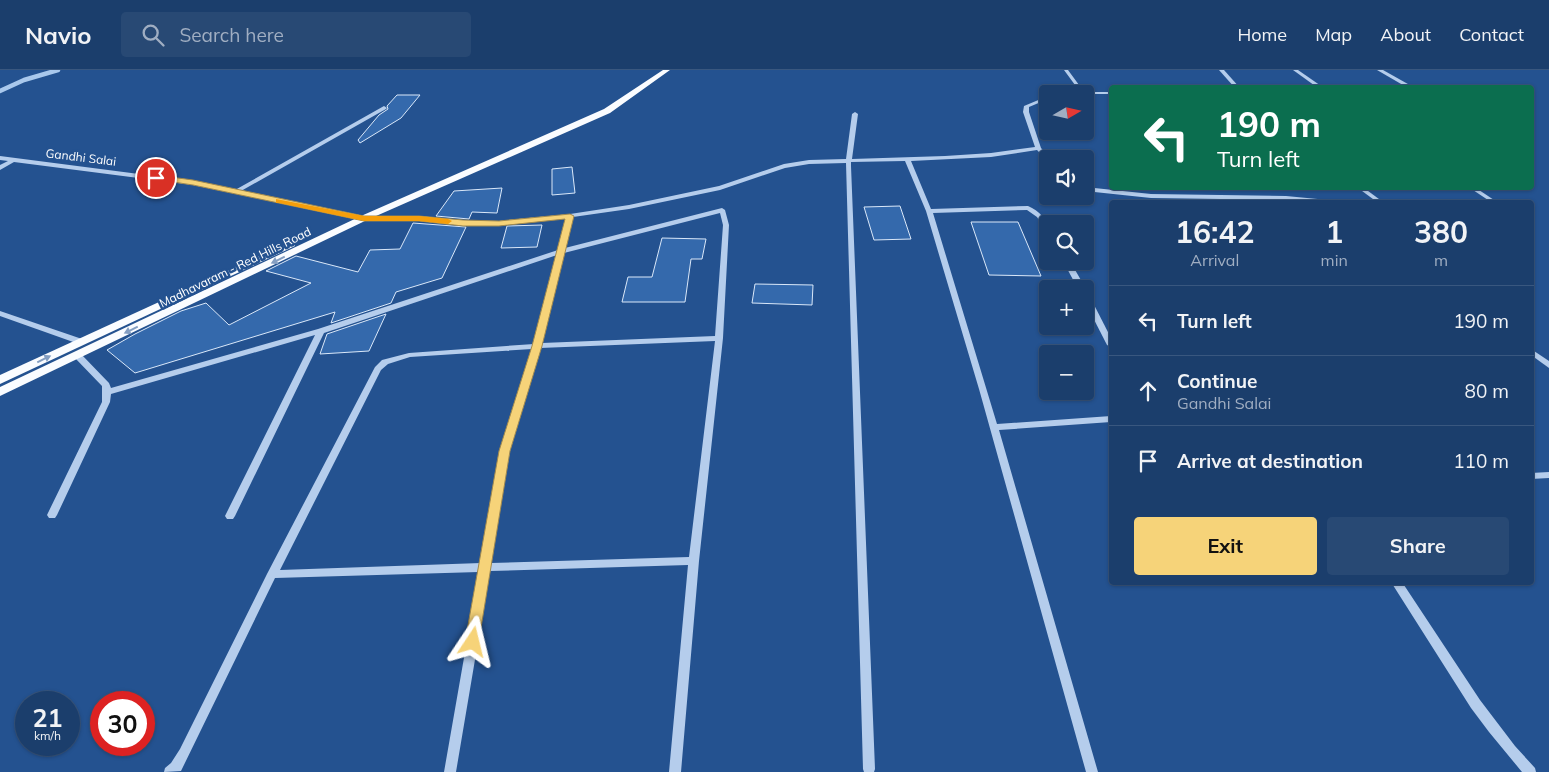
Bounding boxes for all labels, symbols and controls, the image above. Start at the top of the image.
search box [121,12,471,57]
text: Navio [25,20,91,50]
icon: search [139,21,167,49]
text: Search here [179,23,284,47]
text: Home [1237,23,1287,46]
text: Map [1315,23,1352,46]
text: About [1380,23,1431,46]
text: Contact [1459,23,1524,46]
north arrow [1039,85,1094,140]
map controls [1039,85,1094,400]
text: 190 m [1217,102,1321,146]
icon: left [1134,105,1199,170]
street label: Gandhi Salai [45,145,117,169]
text: Turn left [1217,145,1300,173]
button: sound [1039,150,1094,205]
pin [135,157,177,199]
icon: arrive [142,164,170,192]
text: 16:42 [1175,213,1255,251]
text: 1 [1325,213,1343,251]
text: 380 [1414,213,1468,251]
button: search [1039,215,1094,270]
street label: Madhavaram - Red Hills Road [157,224,313,310]
text: Arrival [1190,250,1239,270]
text: min [1321,250,1348,270]
text: m [1434,250,1448,270]
one-way arrow [271,256,285,264]
button: + [1039,280,1094,335]
icon: left [1134,307,1162,335]
text: Turn left [1177,309,1252,333]
text: 190 m [1453,309,1509,333]
one-way arrow [124,326,139,334]
button: − [1039,345,1094,400]
one-way arrow [37,355,51,363]
text: Continue [1177,369,1257,393]
icon: ahead [1134,377,1162,405]
text: 80 m [1465,379,1509,403]
text: Gandhi Salai [1177,393,1271,413]
icon: arrive [1134,447,1162,475]
text: Arrive at destination [1177,449,1363,473]
text: 110 m [1453,449,1509,473]
button: Exit [1134,517,1317,575]
button: Share [1327,517,1509,575]
position arrow [446,615,498,667]
speed limit sign: 30 [90,691,155,756]
text: 21 [32,702,63,733]
text: km/h [34,728,61,743]

